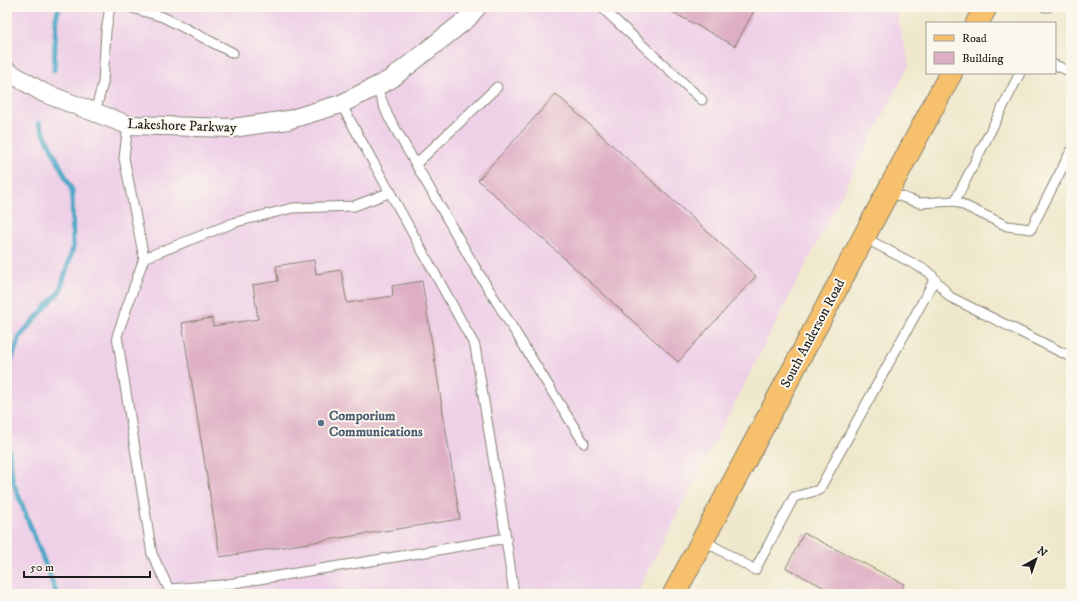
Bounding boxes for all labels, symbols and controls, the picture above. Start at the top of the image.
legend [926,22,1056,74]
text: Road [962,31,987,46]
text: Building [962,51,1003,66]
street label: Lakeshore Parkway [127,115,237,137]
street label: South Anderson Road [777,276,849,391]
place label: Comporium Communications [329,407,423,441]
marker: Comporium Communications [316,418,326,428]
north arrow [1016,539,1056,579]
text: N [1034,544,1050,560]
scale bar [24,553,150,579]
text: 50 m [30,560,54,575]

